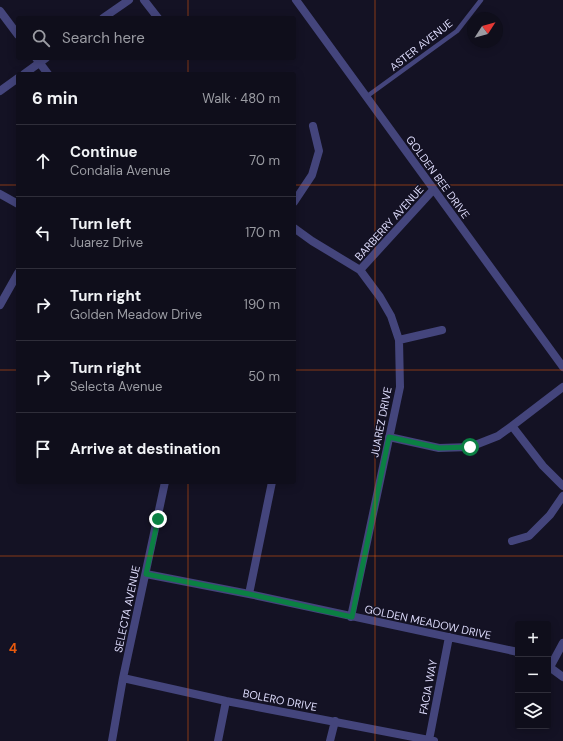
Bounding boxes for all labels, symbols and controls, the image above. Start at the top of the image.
north arrow [467,12,503,48]
search box [16,16,296,60]
street label: ASTER AVENUE [387,16,455,74]
icon: search [30,27,52,49]
text: Search here [62,28,145,48]
text: 6 min [32,87,78,109]
text: Walk · 480 m [202,90,280,107]
street label: GOLDEN BEE DRIVE [403,133,473,221]
text: Continue [70,142,138,162]
icon: ahead [32,150,54,172]
text: 70 m [249,152,280,169]
text: Condalia Avenue [70,162,170,179]
street label: BARBERRY AVENUE [352,183,426,263]
text: Turn left [70,214,131,234]
icon: left [32,222,54,244]
text: 170 m [245,224,280,241]
text: Juarez Drive [70,234,143,251]
text: Turn right [70,286,141,306]
icon: right [32,294,54,316]
text: 190 m [244,296,280,313]
text: Golden Meadow Drive [70,306,202,323]
text: Turn right [70,358,141,378]
icon: right [32,366,54,388]
text: 50 m [248,368,280,385]
text: Selecta Avenue [70,378,162,395]
street label: JUAREZ DRIVE [367,386,395,458]
icon: arrive [32,438,54,460]
route start [461,438,479,456]
text: Arrive at destination [70,439,221,459]
route end [149,510,167,528]
street label: SELECTA AVENUE [111,564,143,654]
street label: GOLDEN MEADOW DRIVE [363,602,493,642]
map controls [515,621,551,729]
button: + [515,621,551,657]
text: 4 [9,640,17,657]
button: − [515,657,551,693]
street label: FACIA WAY [416,658,440,716]
street label: BOLERO DRIVE [242,686,318,714]
button: layers [515,693,551,729]

